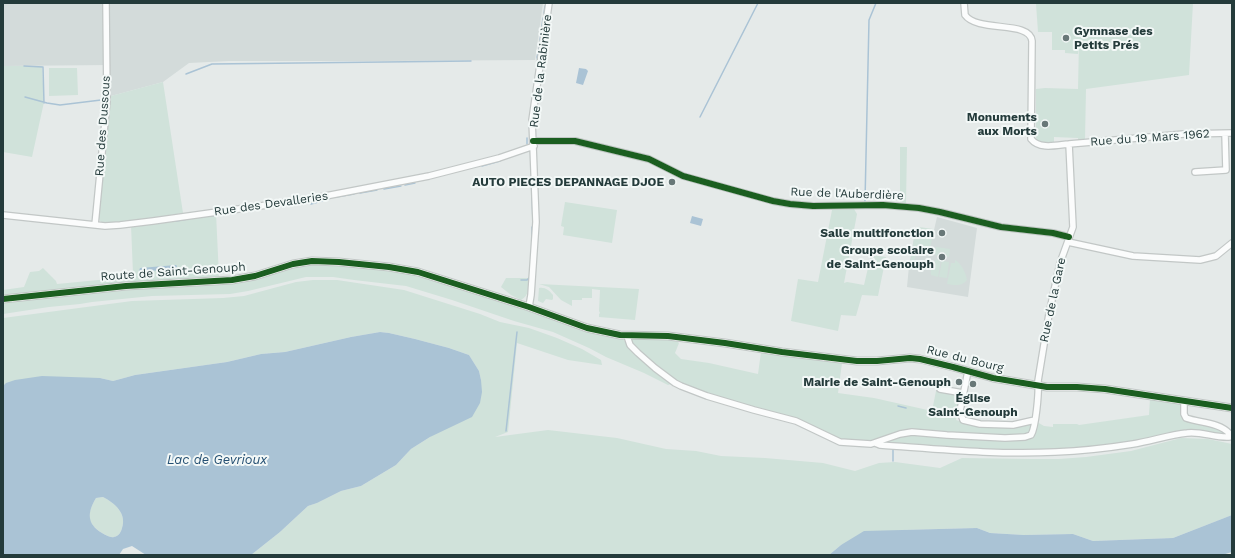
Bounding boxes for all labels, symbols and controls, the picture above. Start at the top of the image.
street label: Rue de la Rabinière [527,14,555,128]
place label: Gymnase des Petits Prés [1074,24,1153,52]
marker: Gymnase des Petits Prés [1061,33,1071,43]
street label: Rue des Dussous [92,75,114,177]
place label: Monuments aux Morts [967,110,1037,138]
marker: Monuments aux Morts [1040,119,1050,129]
street label: Rue du 19 Mars 1962 [1090,127,1210,149]
place label: AUTO PIECES DEPANNAGE DJOE [472,175,664,189]
marker: AUTO PIECES DEPANNAGE DJOE [667,177,677,187]
street label: Rue de l'Auberdière [790,185,904,203]
street label: Rue des Devalleries [213,189,329,219]
place label: Salle multifonction [820,226,934,240]
marker: Salle multifonction [937,228,947,238]
place label: Groupe scolaire de Saint-Genouph [827,243,934,271]
marker: Groupe scolaire de Saint-Genouph [937,252,947,262]
street label: Rue de la Gare [1037,256,1069,344]
street label: Route de Saint-Genouph [100,260,246,284]
street label: Rue du Bourg [925,342,1005,376]
place label: Mairie de Saint-Genouph [803,375,951,389]
marker: Mairie de Saint-Genouph [954,377,964,387]
marker: Église Saint-Genouph [968,379,978,389]
place label: Église Saint-Genouph [928,391,1018,419]
water label: Lac de Gevrioux [167,452,267,468]

